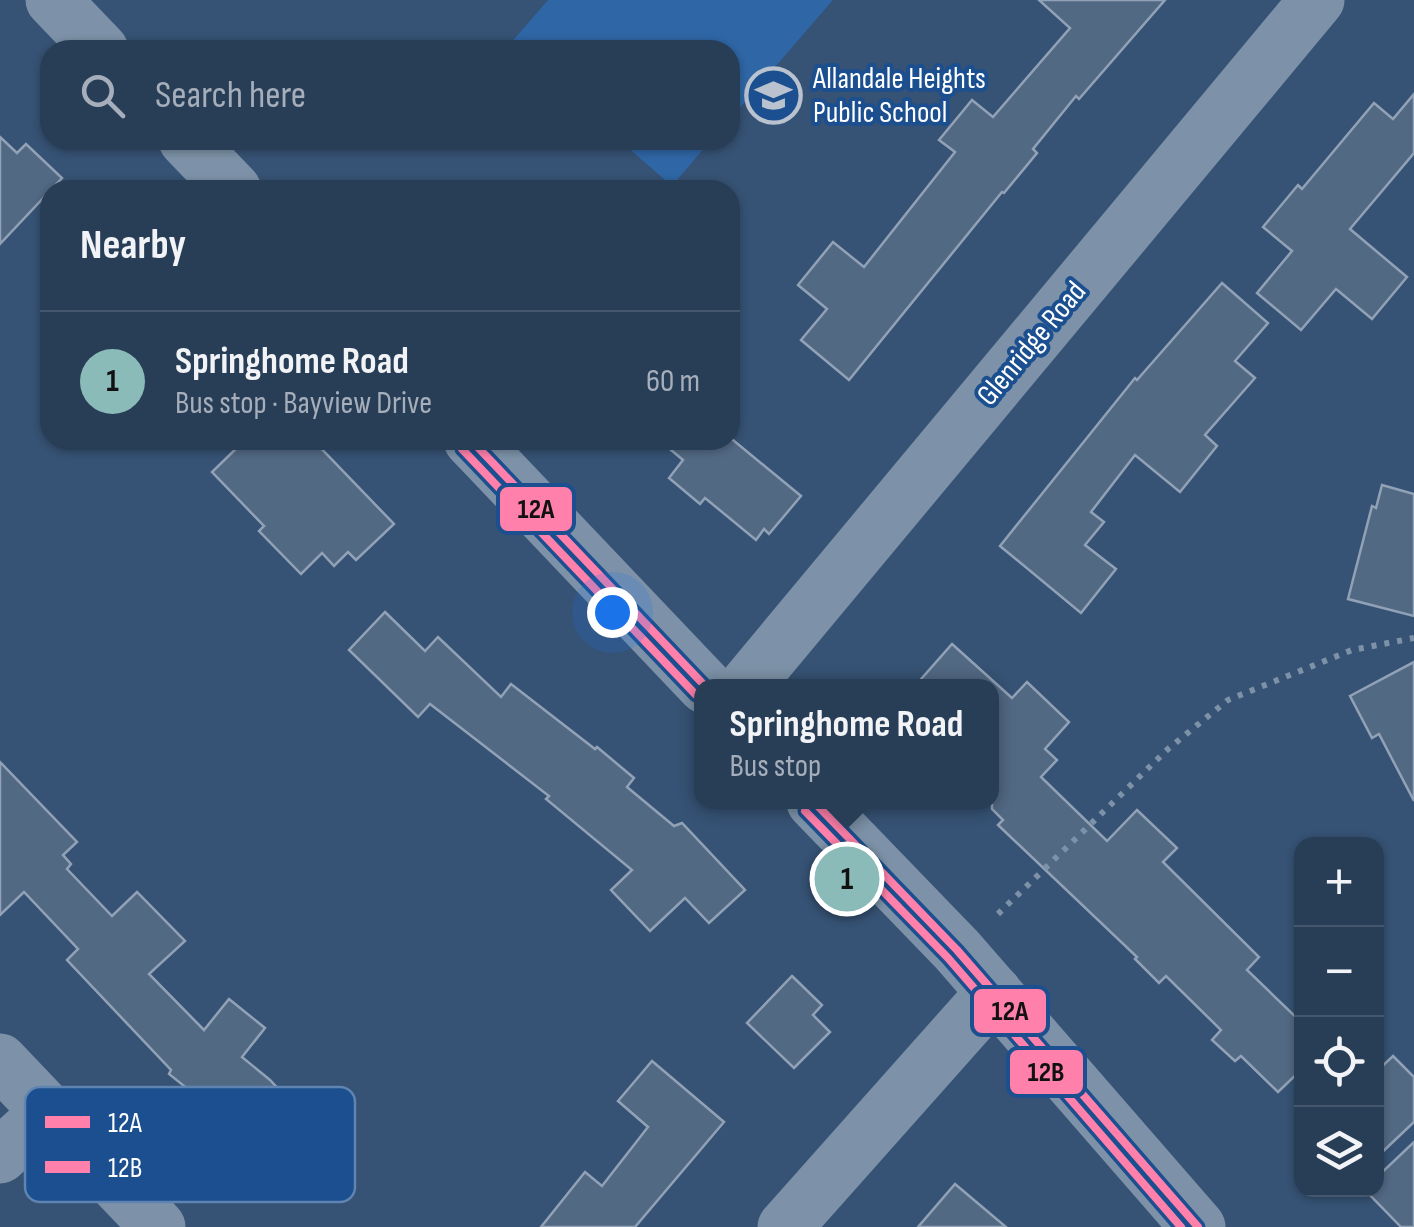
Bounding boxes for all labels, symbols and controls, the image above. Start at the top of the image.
search box [40,40,740,150]
place label: Allandale Heights Public School [812,61,986,131]
school or university icon: Allandale Heights Public School [744,65,804,125]
icon: search [75,68,130,123]
text: Search here [155,73,306,118]
text: Nearby [80,220,186,271]
street label: Glenridge Road [969,274,1094,413]
text: Springhome Road [175,339,409,384]
text: 1 [106,362,119,401]
text: 60 m [646,362,700,401]
text: Bus stop · Bayview Drive [175,384,432,423]
line badge: 12A [498,485,574,533]
text: 12A [518,493,555,526]
your location [587,587,638,638]
popup [694,679,999,809]
text: Springhome Road [730,702,963,747]
text: Bus stop [730,747,821,786]
map controls [1294,837,1384,1197]
button: + [1294,837,1384,927]
pin: 1 [814,842,880,916]
button: − [1294,927,1384,1017]
line badge: 12A [972,987,1048,1035]
text: 12A [992,995,1029,1028]
button: locate [1294,1017,1384,1107]
line badge: 12B [1008,1048,1085,1096]
text: 12B [1028,1056,1064,1089]
legend [25,1087,355,1202]
text: 12A [108,1107,143,1140]
button: layers [1294,1107,1384,1197]
text: 12B [108,1152,142,1185]

